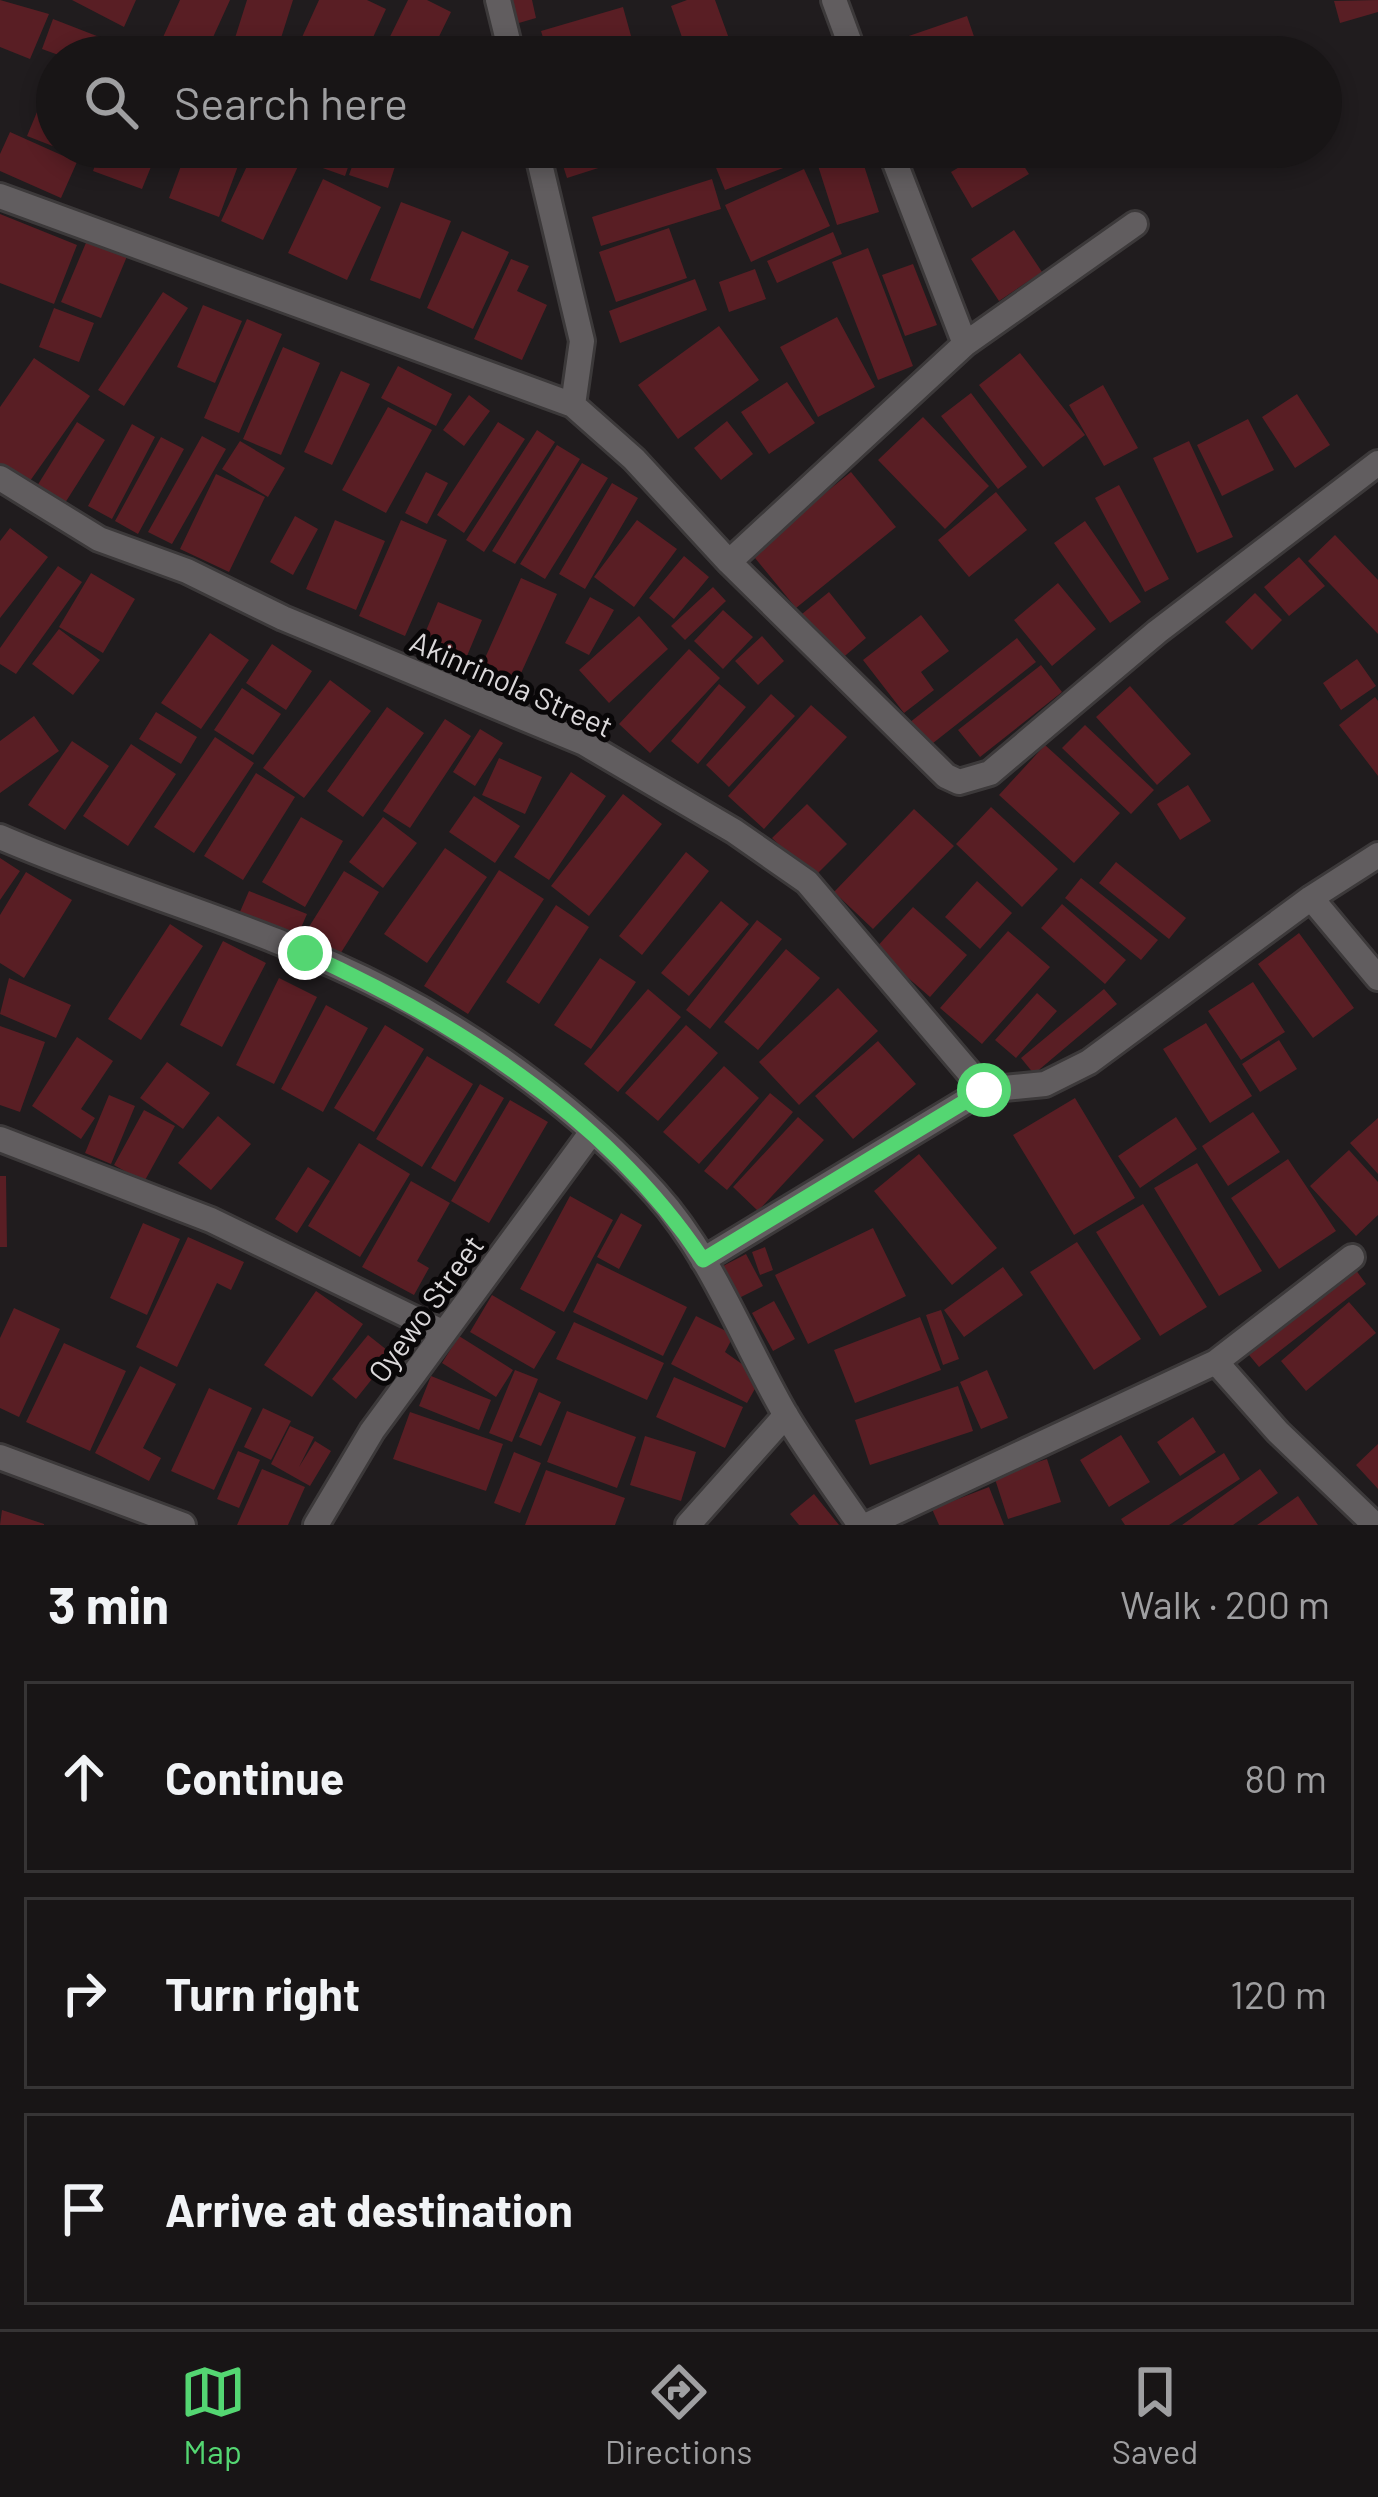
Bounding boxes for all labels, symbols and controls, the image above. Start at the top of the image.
search box [36,36,1342,168]
icon: search [78,69,144,135]
text: Search here [174,75,408,129]
street label: Akinrinola Street [405,622,619,744]
route end [278,926,332,980]
route start [957,1063,1011,1117]
street label: Oyewo Street [360,1227,490,1389]
text: 3 min [48,1573,169,1634]
text: Walk · 200 m [1120,1580,1330,1627]
icon: ahead [51,1744,117,1810]
text: Continue [165,1750,344,1804]
text: 80 m [1245,1754,1327,1801]
icon: right [51,1960,117,2026]
text: Turn right [165,1966,360,2020]
text: 120 m [1230,1970,1327,2017]
icon: arrive [51,2176,117,2242]
text: Arrive at destination [165,2182,573,2236]
tab: Map [180,2359,246,2471]
tab: Directions [605,2359,752,2471]
tab: Saved [1112,2359,1198,2471]

